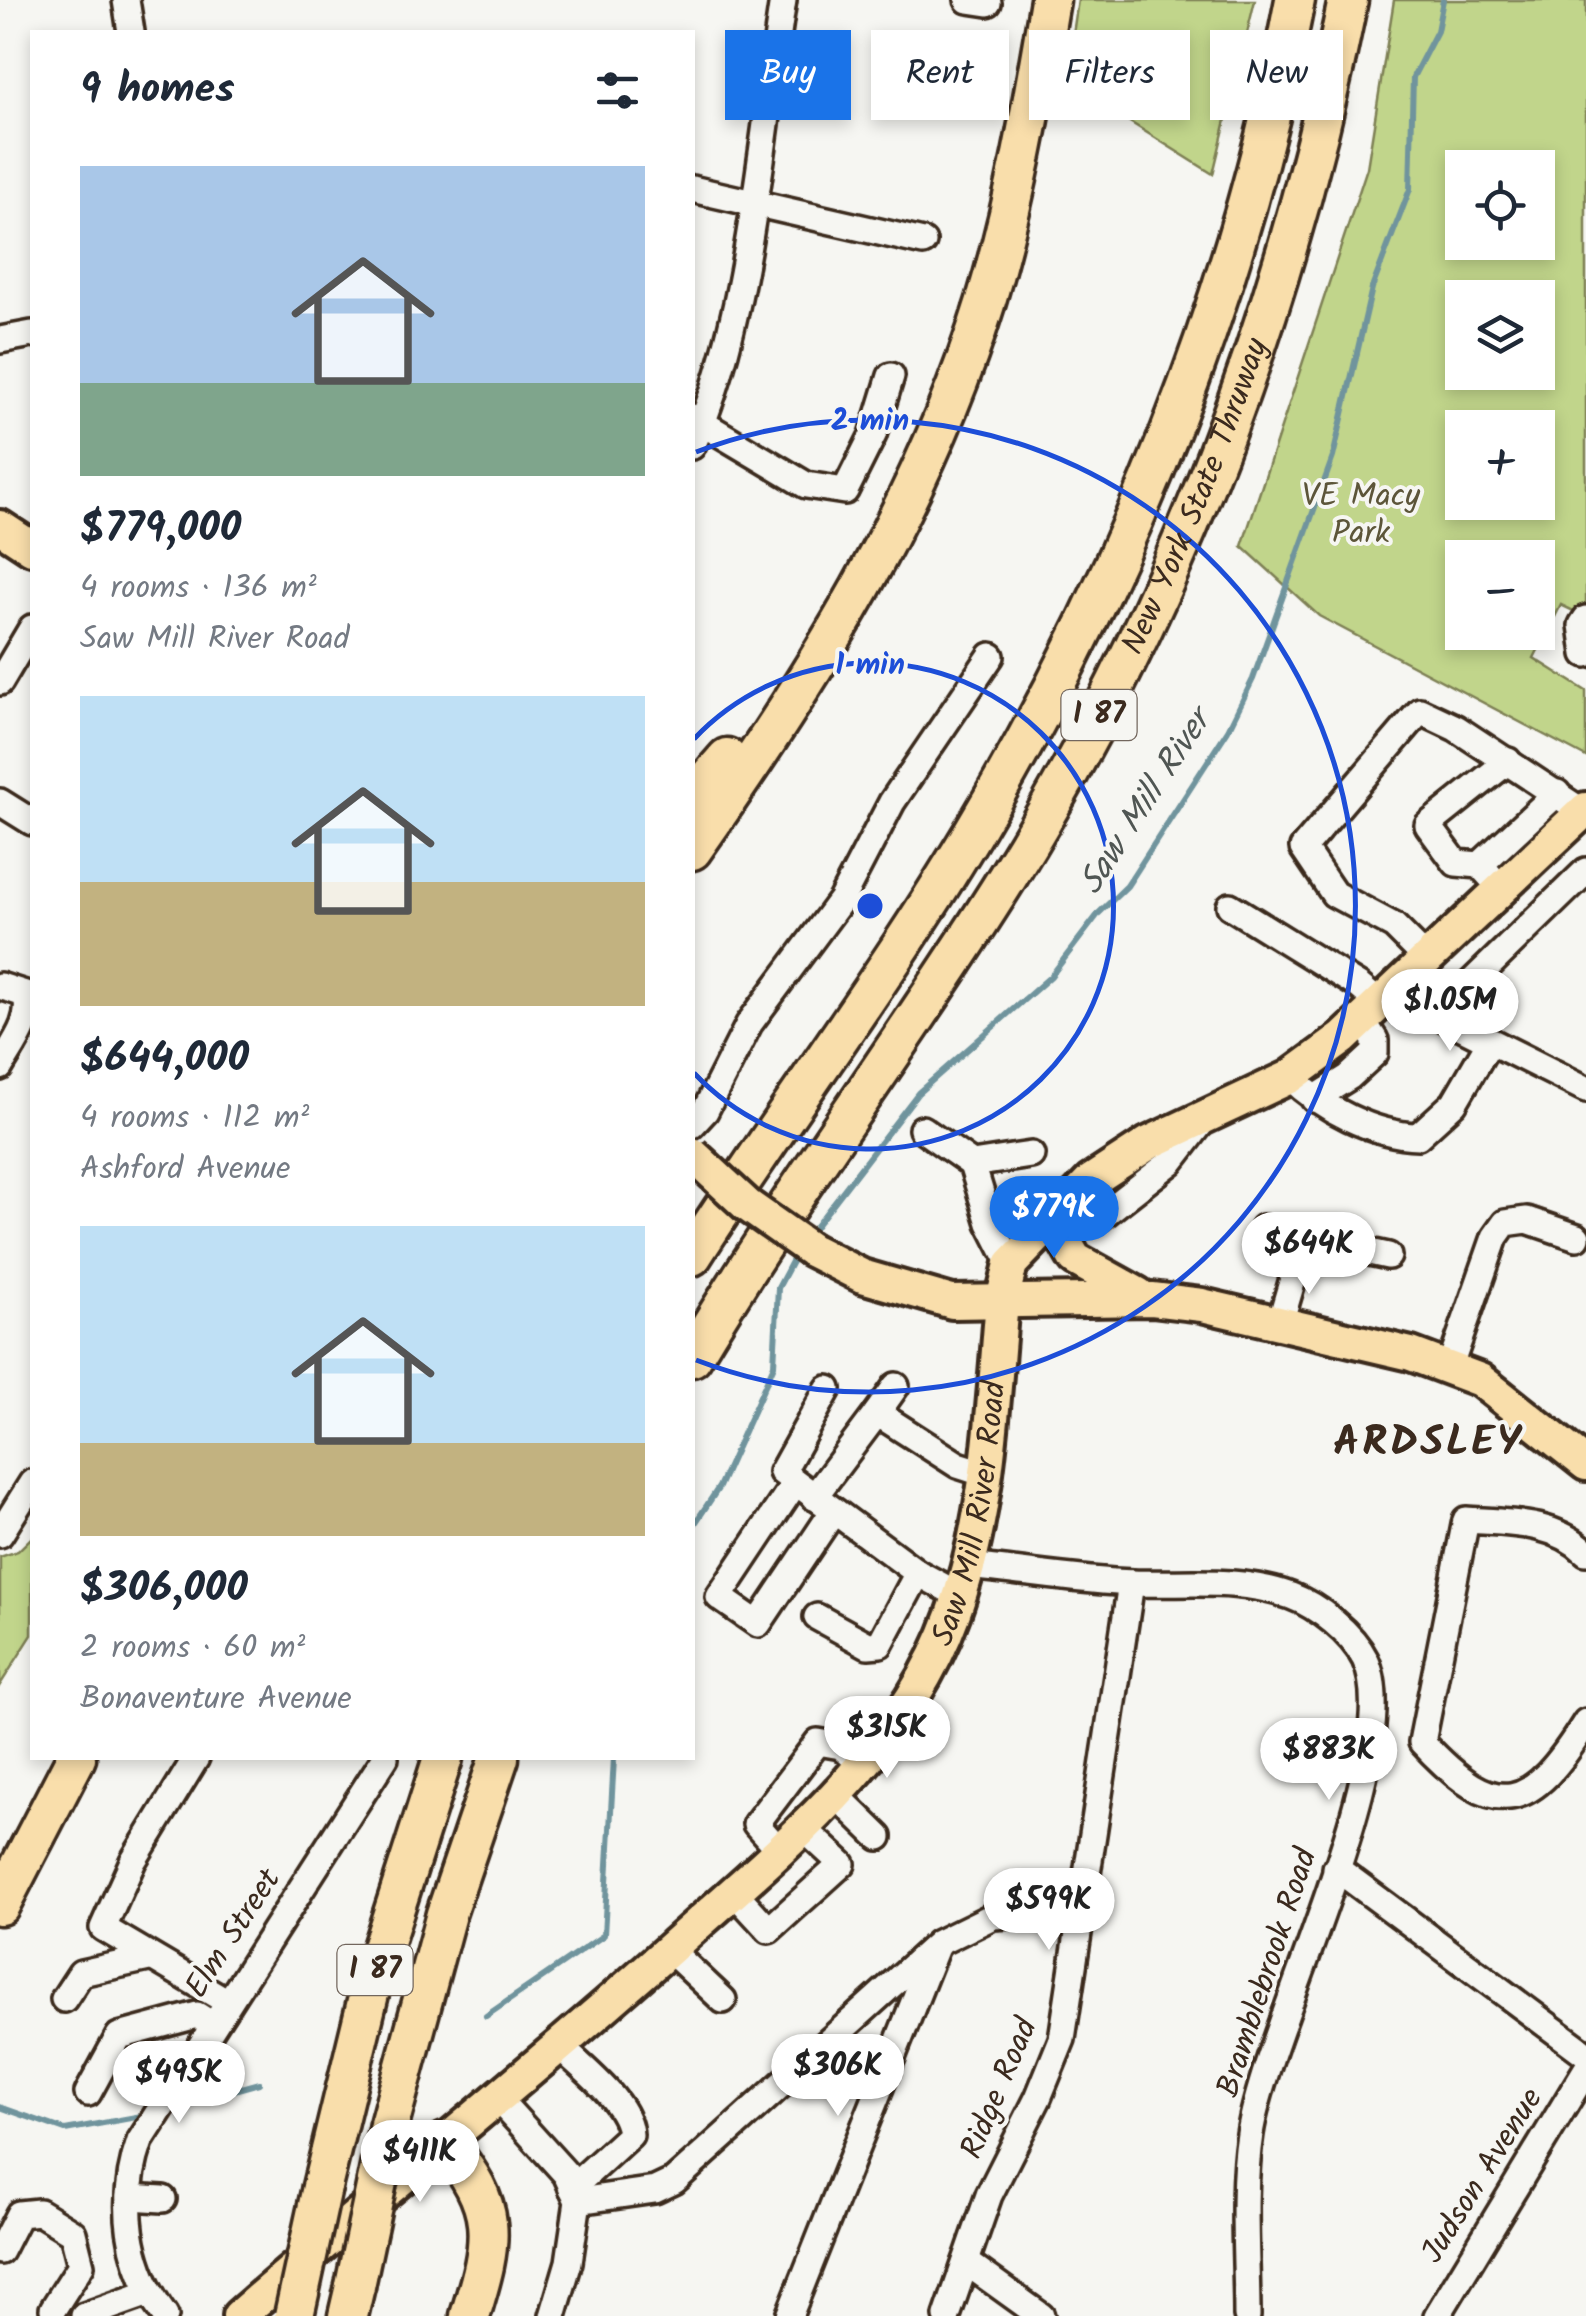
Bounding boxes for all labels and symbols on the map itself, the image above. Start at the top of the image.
street label: New York State Thruway [1108,331,1283,663]
text: 2 min [831,398,909,446]
park label: VE Macy Park [1302,471,1421,559]
text: 1 min [835,642,905,690]
road number: I 87 [1062,690,1136,740]
water label: Saw Mill River [1065,694,1230,907]
centre of rings [852,888,888,924]
pin: $1.05M [1369,969,1531,1054]
pin: $779K [984,1176,1124,1261]
pin: $644K [1239,1212,1379,1297]
street label: Saw Mill River Road [918,1378,1021,1654]
district label: ARDSLEY [1333,1410,1523,1477]
pin: $315K [817,1696,957,1781]
pin: $883K [1259,1718,1399,1803]
street label: Bramblebrook Road [1204,1841,1333,2104]
street label: Elm Street [173,1858,295,2009]
pin: $599K [979,1868,1119,1953]
road number: I 87 [338,1945,412,1995]
street label: Ridge Road [947,2010,1053,2167]
pin: $306K [768,2034,908,2119]
pin: $495K [109,2041,249,2126]
street label: Judson Avenue [1409,2078,1557,2274]
pin: $411K [350,2120,490,2205]

